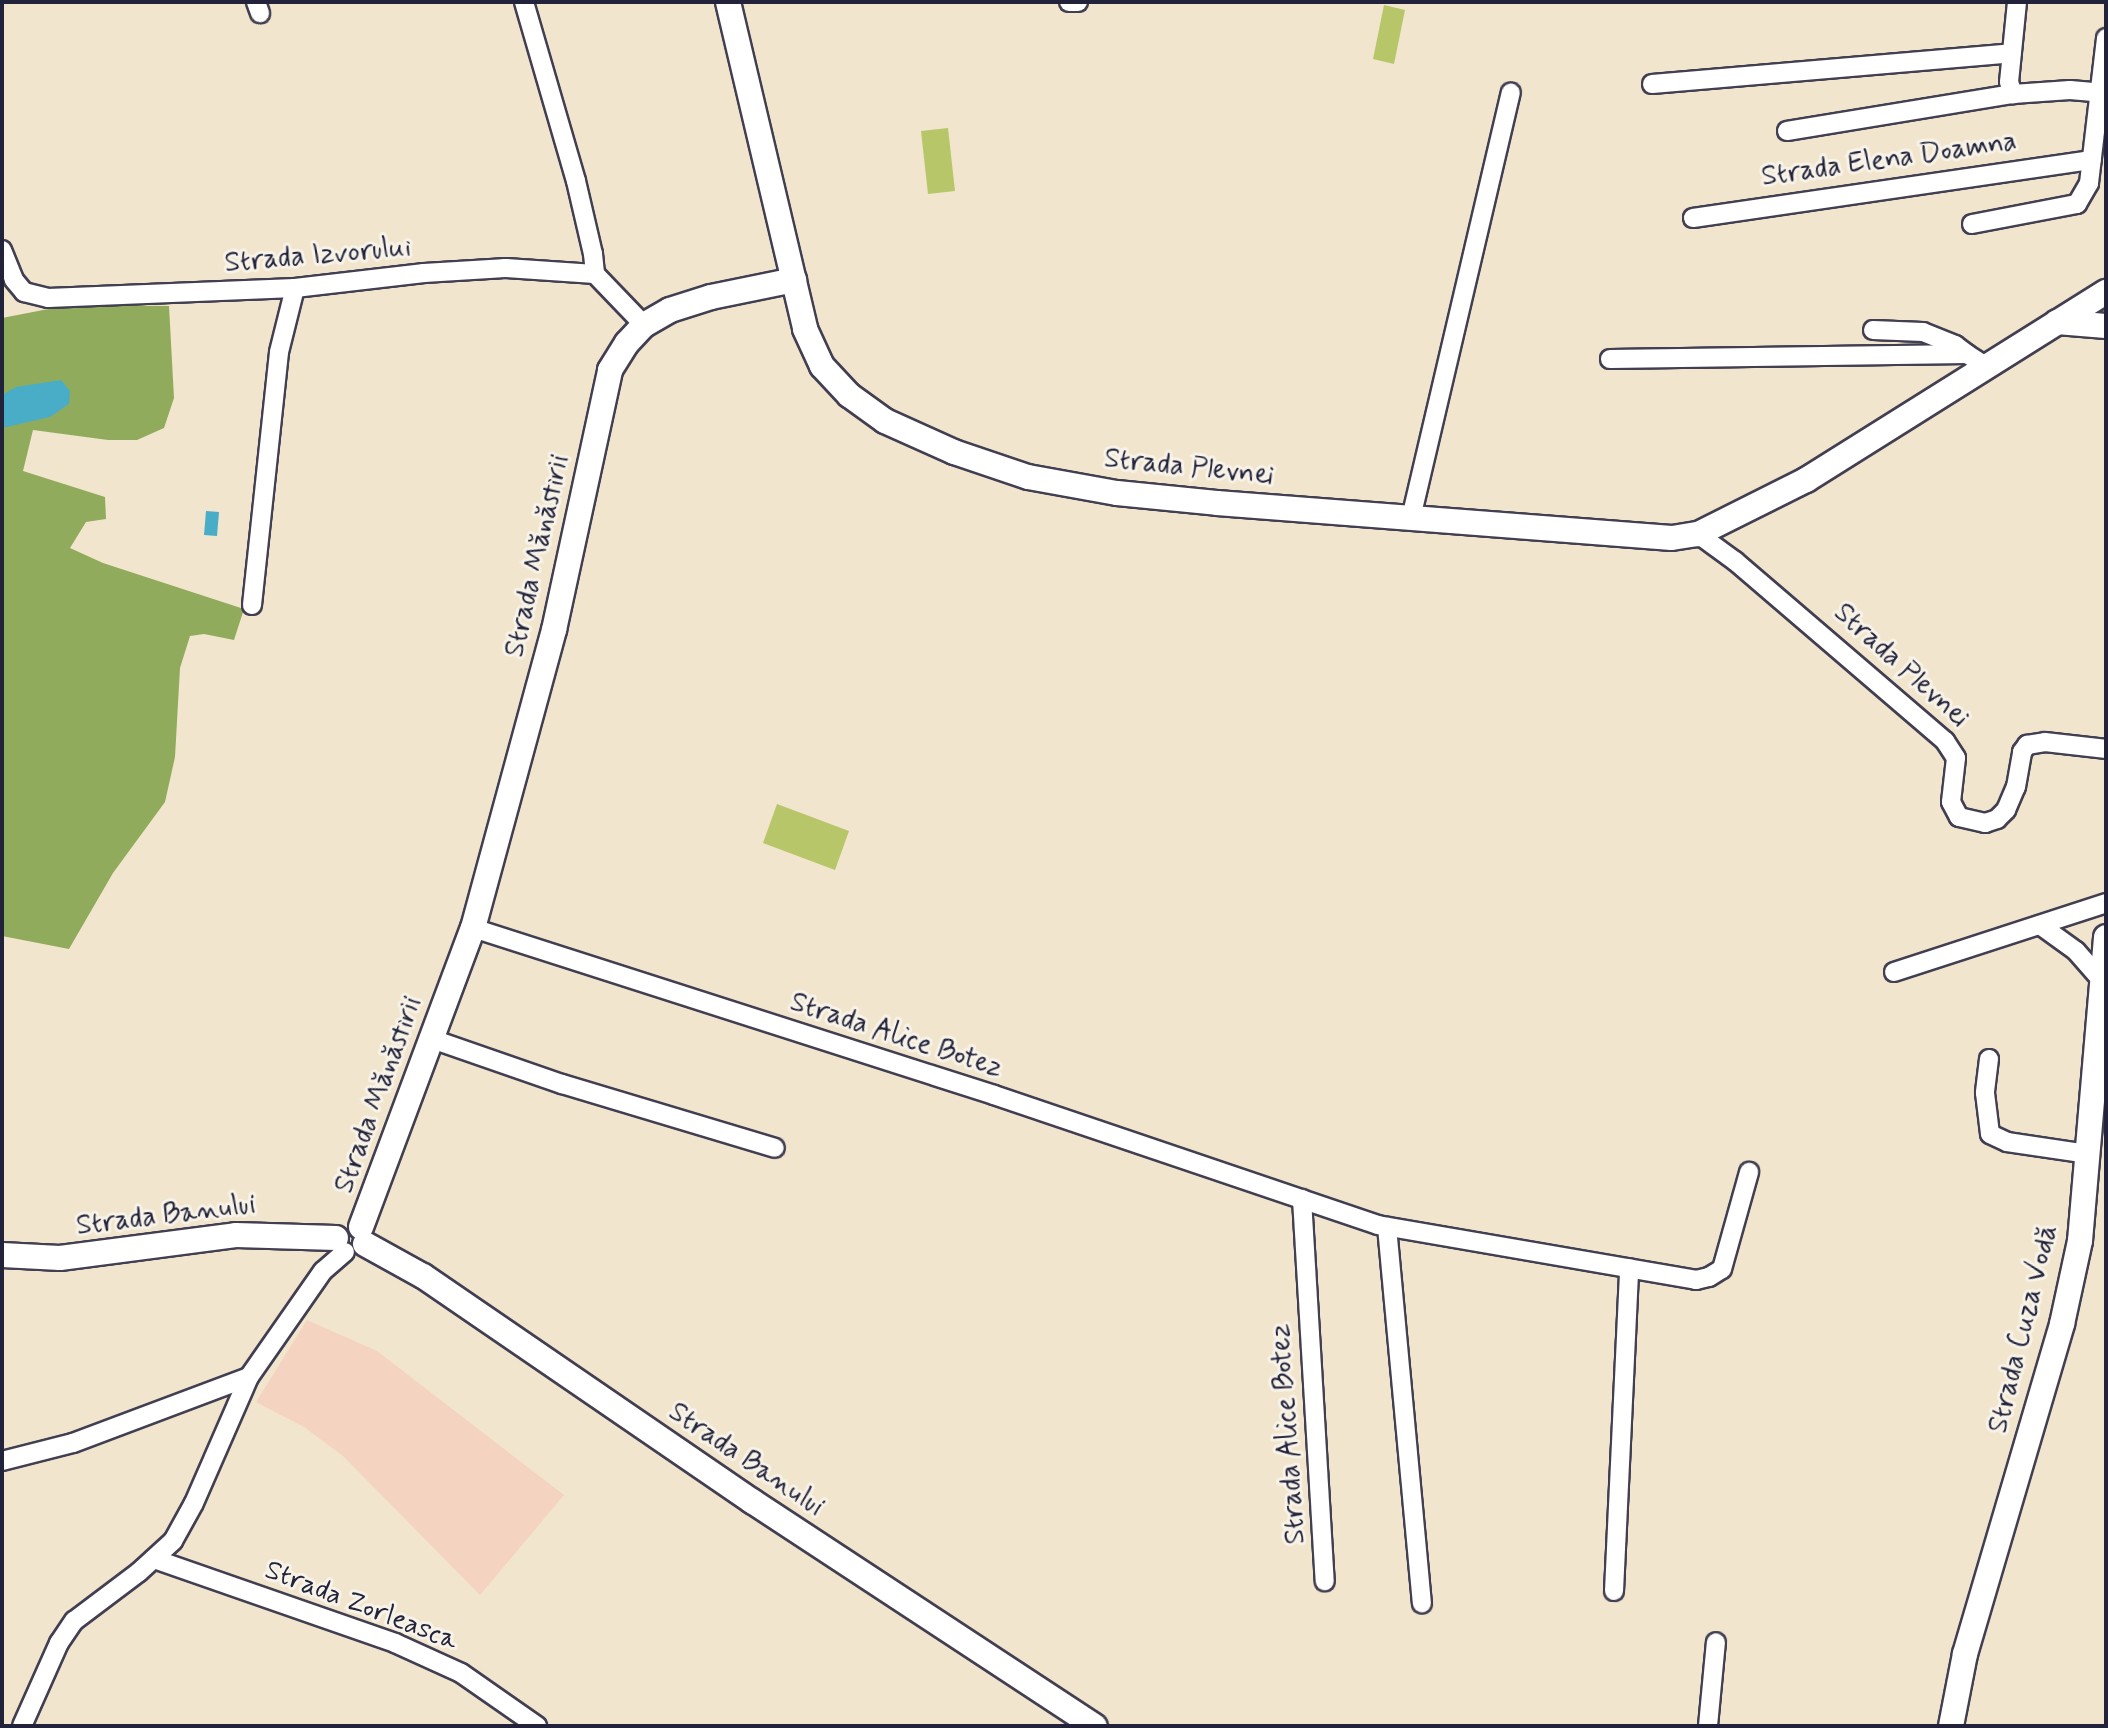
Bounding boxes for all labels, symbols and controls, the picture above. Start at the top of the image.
street label: Strada Elena Doamna [1751,124,2027,196]
street label: Strada Izvorului [219,231,417,281]
street label: Strada Plevnei [1103,442,1275,494]
street label: Strada Mănăstirii [499,452,577,660]
street label: Strada Plevnei [1827,597,1975,735]
street label: Strada Alice Botez [786,986,1006,1086]
street label: Strada Mănăstirii [328,993,430,1197]
street label: Strada Banului [78,1189,254,1243]
street label: Strada Cuza Vodă [1982,1221,2066,1437]
street label: Strada Alice Botez [1265,1323,1313,1545]
street label: Strada Banului [665,1398,827,1522]
street label: Strada Zorleasca [258,1553,464,1659]

